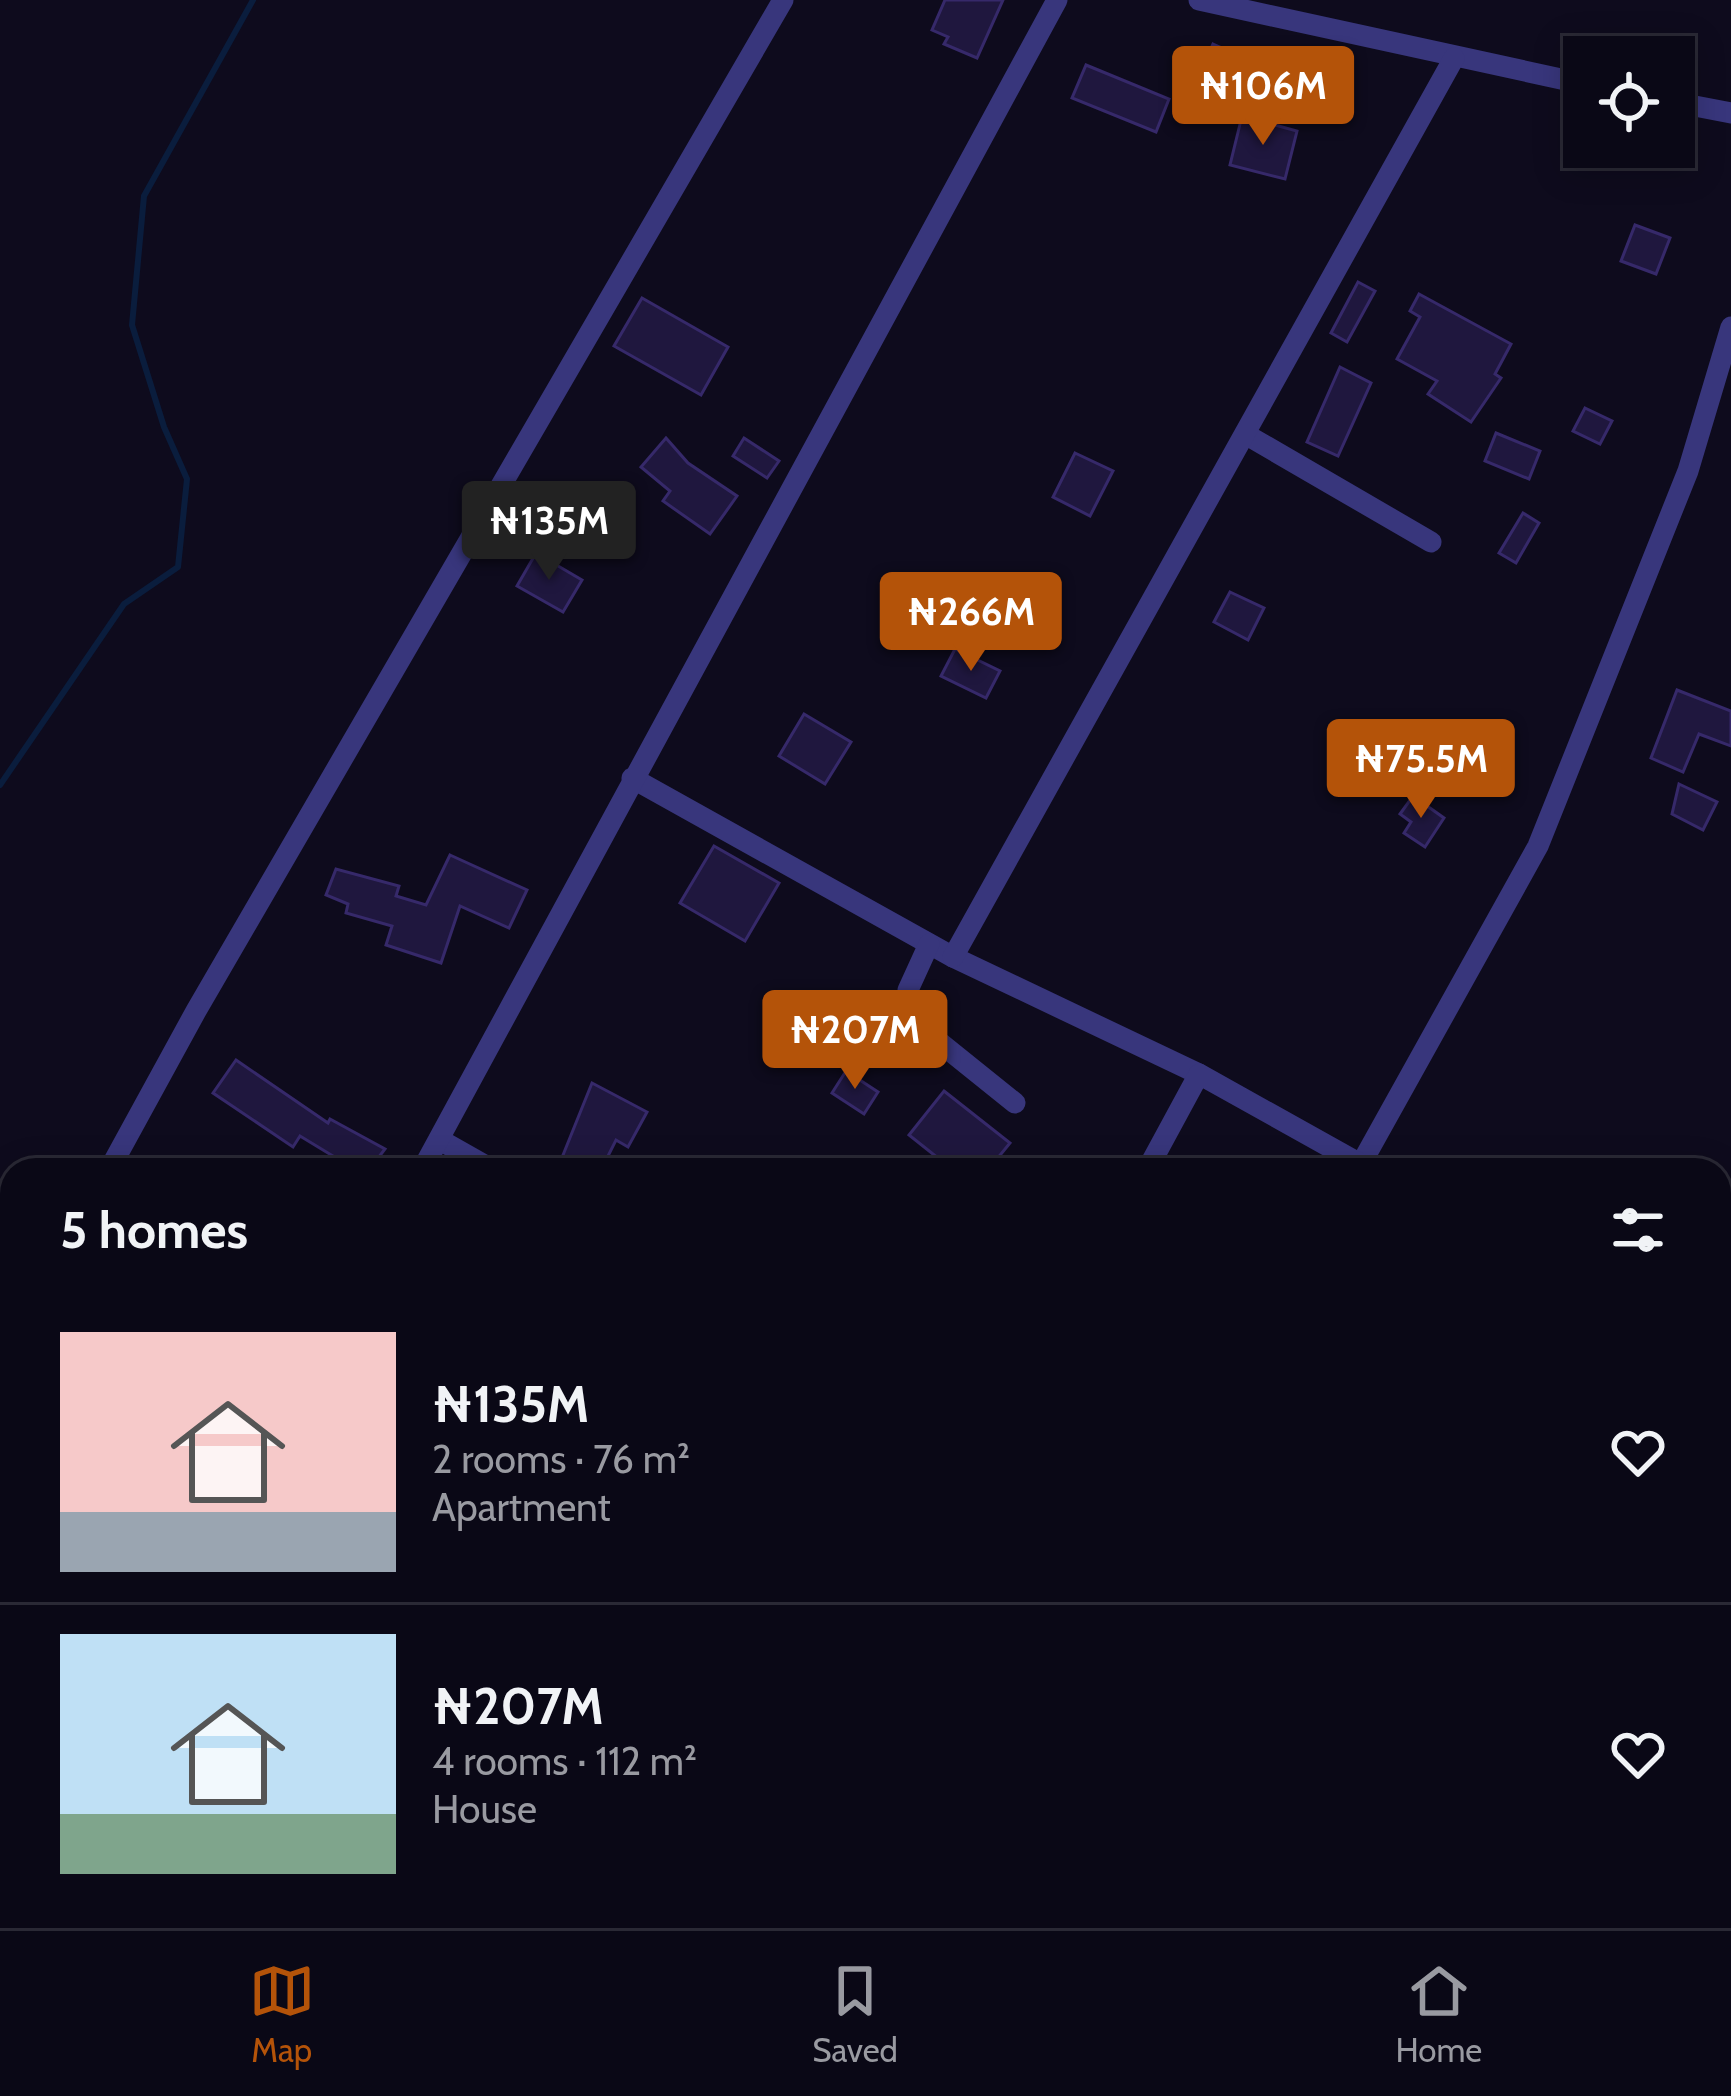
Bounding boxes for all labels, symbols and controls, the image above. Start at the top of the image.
map controls [1563,36,1695,168]
button: locate [1563,36,1695,168]
pin: ₦106M [1179,46,1347,148]
text: ₦106M [1199,61,1327,109]
pin: ₦135M [465,481,633,583]
text: ₦135M [489,496,609,544]
pin: ₦266M [887,572,1055,674]
text: ₦266M [907,587,1035,635]
pin: ₦75.5M [1323,719,1519,821]
text: ₦75.5M [1354,734,1488,782]
pin: ₦207M [771,990,939,1092]
text: ₦207M [789,1005,921,1053]
icon: filters [1605,1197,1671,1263]
text: 5 homes [60,1199,248,1261]
text: ₦135M [432,1373,589,1435]
icon: home [156,1380,300,1524]
icon: heart [1605,1419,1671,1485]
text: 2 rooms · 76 m² [432,1435,690,1483]
text: Apartment [432,1483,611,1531]
text: ₦207M [432,1675,604,1737]
icon: home [156,1682,300,1826]
icon: heart [1605,1721,1671,1787]
text: 4 rooms · 112 m² [432,1737,697,1785]
text: House [432,1785,537,1833]
tab: Map [249,1958,315,2070]
tab: Saved [812,1958,898,2070]
tab: Home [1395,1958,1482,2070]

